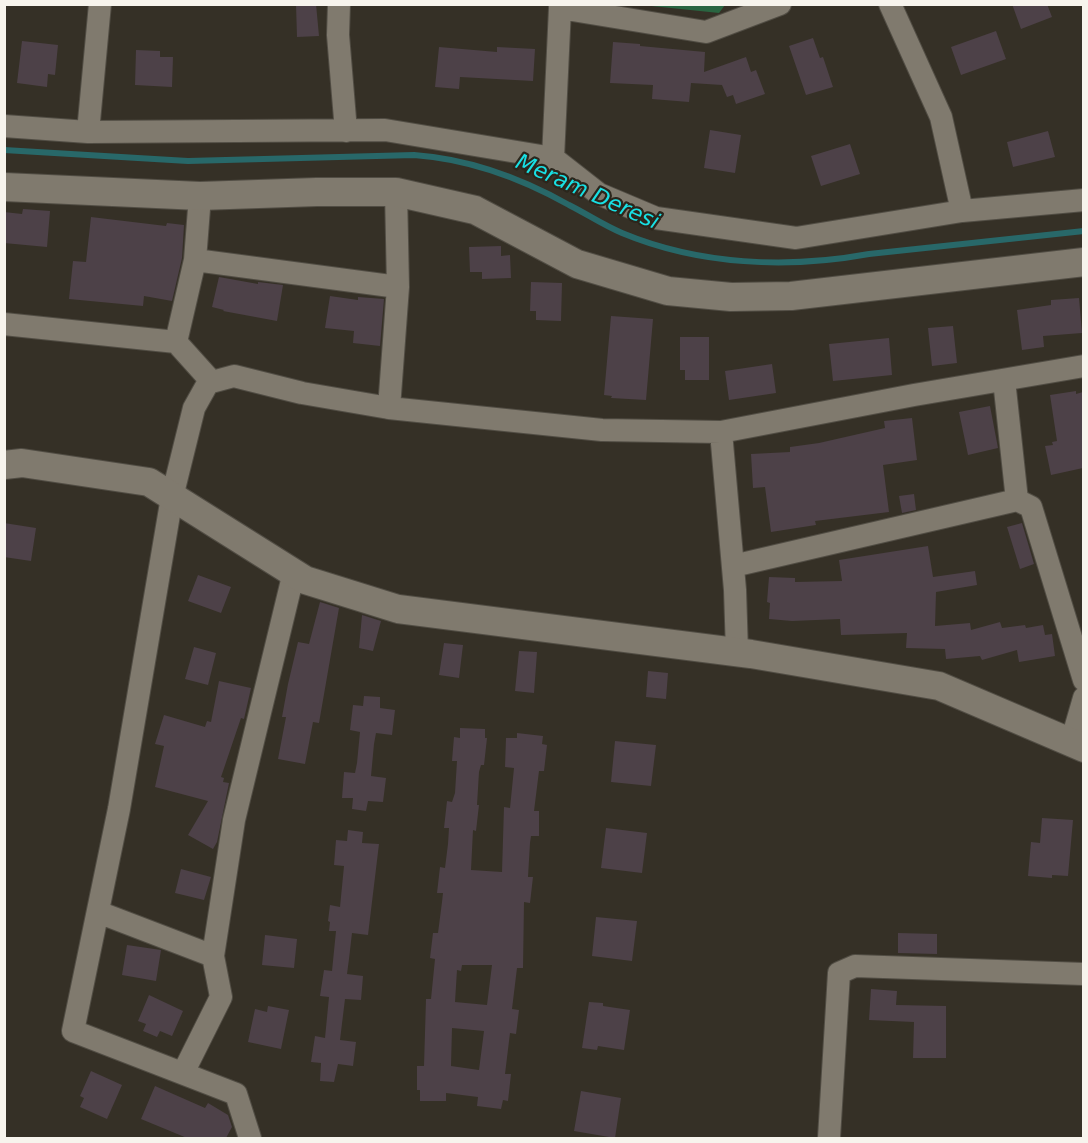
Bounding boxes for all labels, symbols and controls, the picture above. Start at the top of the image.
water label: Meram Deresi [511,150,663,236]

